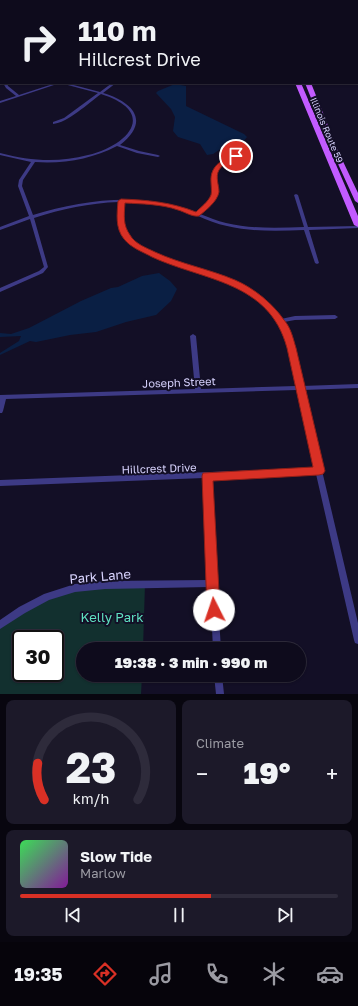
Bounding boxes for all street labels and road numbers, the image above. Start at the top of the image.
street label: Illinois Route 59 [308,96,346,164]
street label: Joseph Street [142,374,216,390]
street label: Hillcrest Drive [121,460,197,476]
street label: Park Lane [69,565,131,587]

